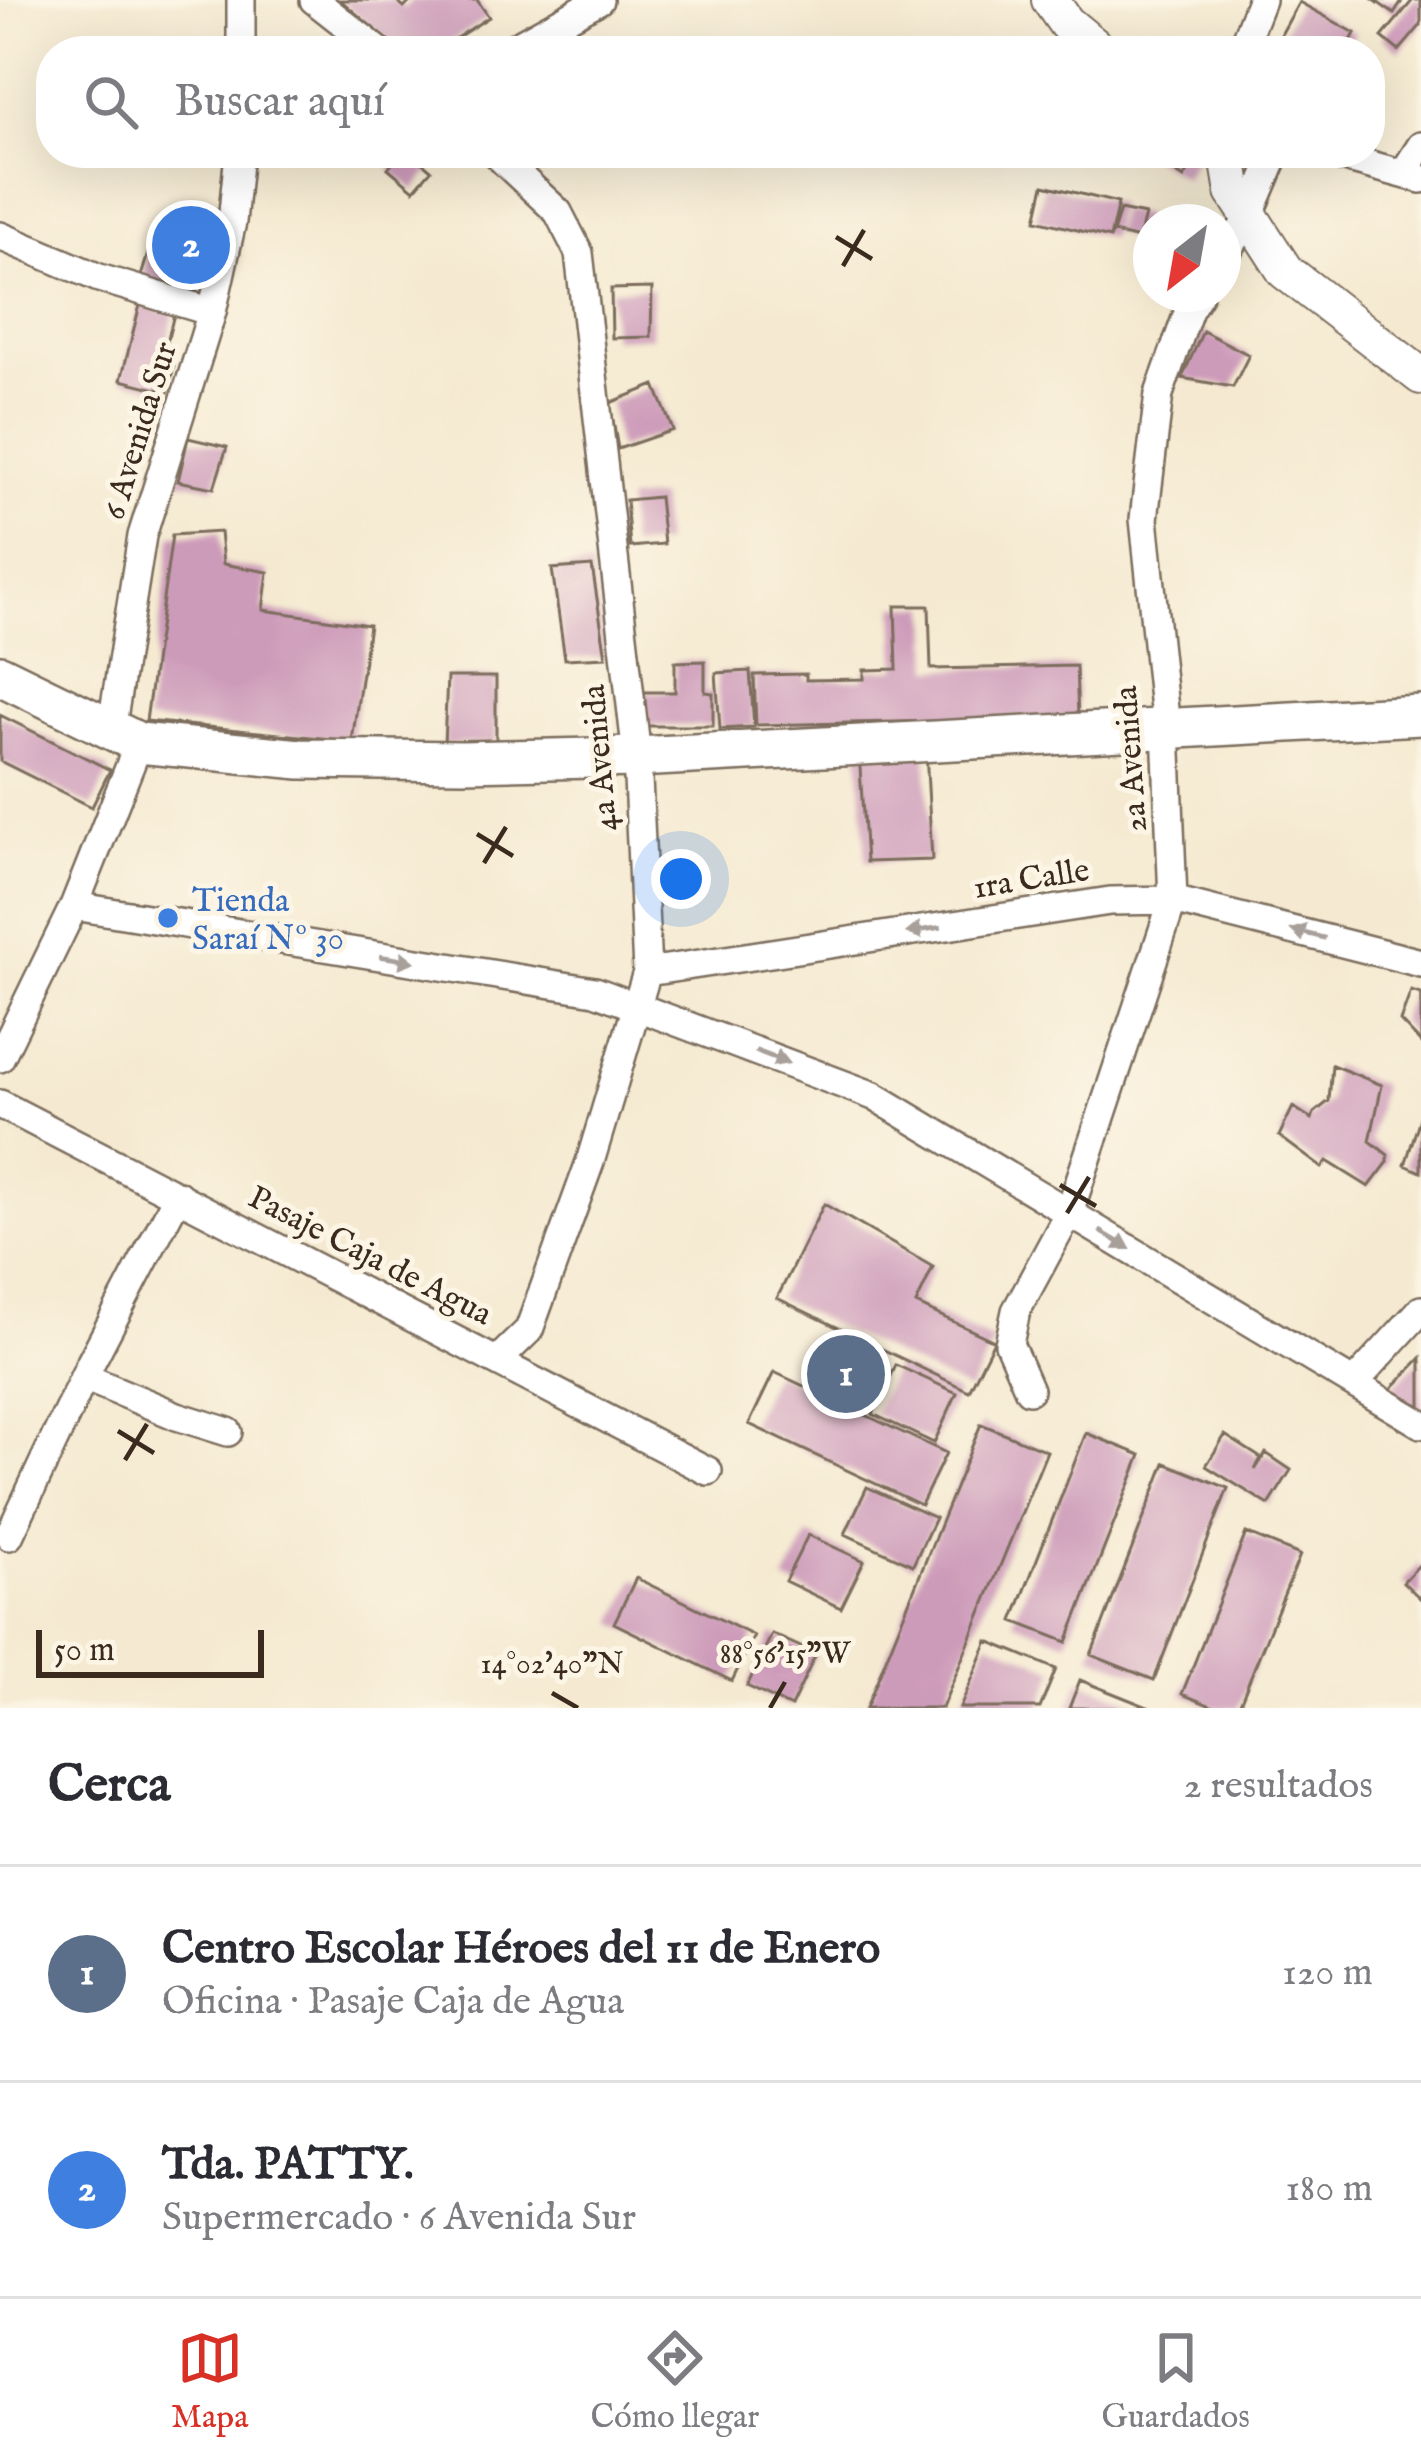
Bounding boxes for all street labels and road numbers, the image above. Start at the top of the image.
street label: 6 Avenida Sur [94,337,188,525]
street label: 4a Avenida [574,682,628,833]
street label: 2a Avenida [1106,684,1158,833]
street label: 1ra Calle [971,850,1092,910]
street label: Pasaje Caja de Agua [241,1177,499,1337]

